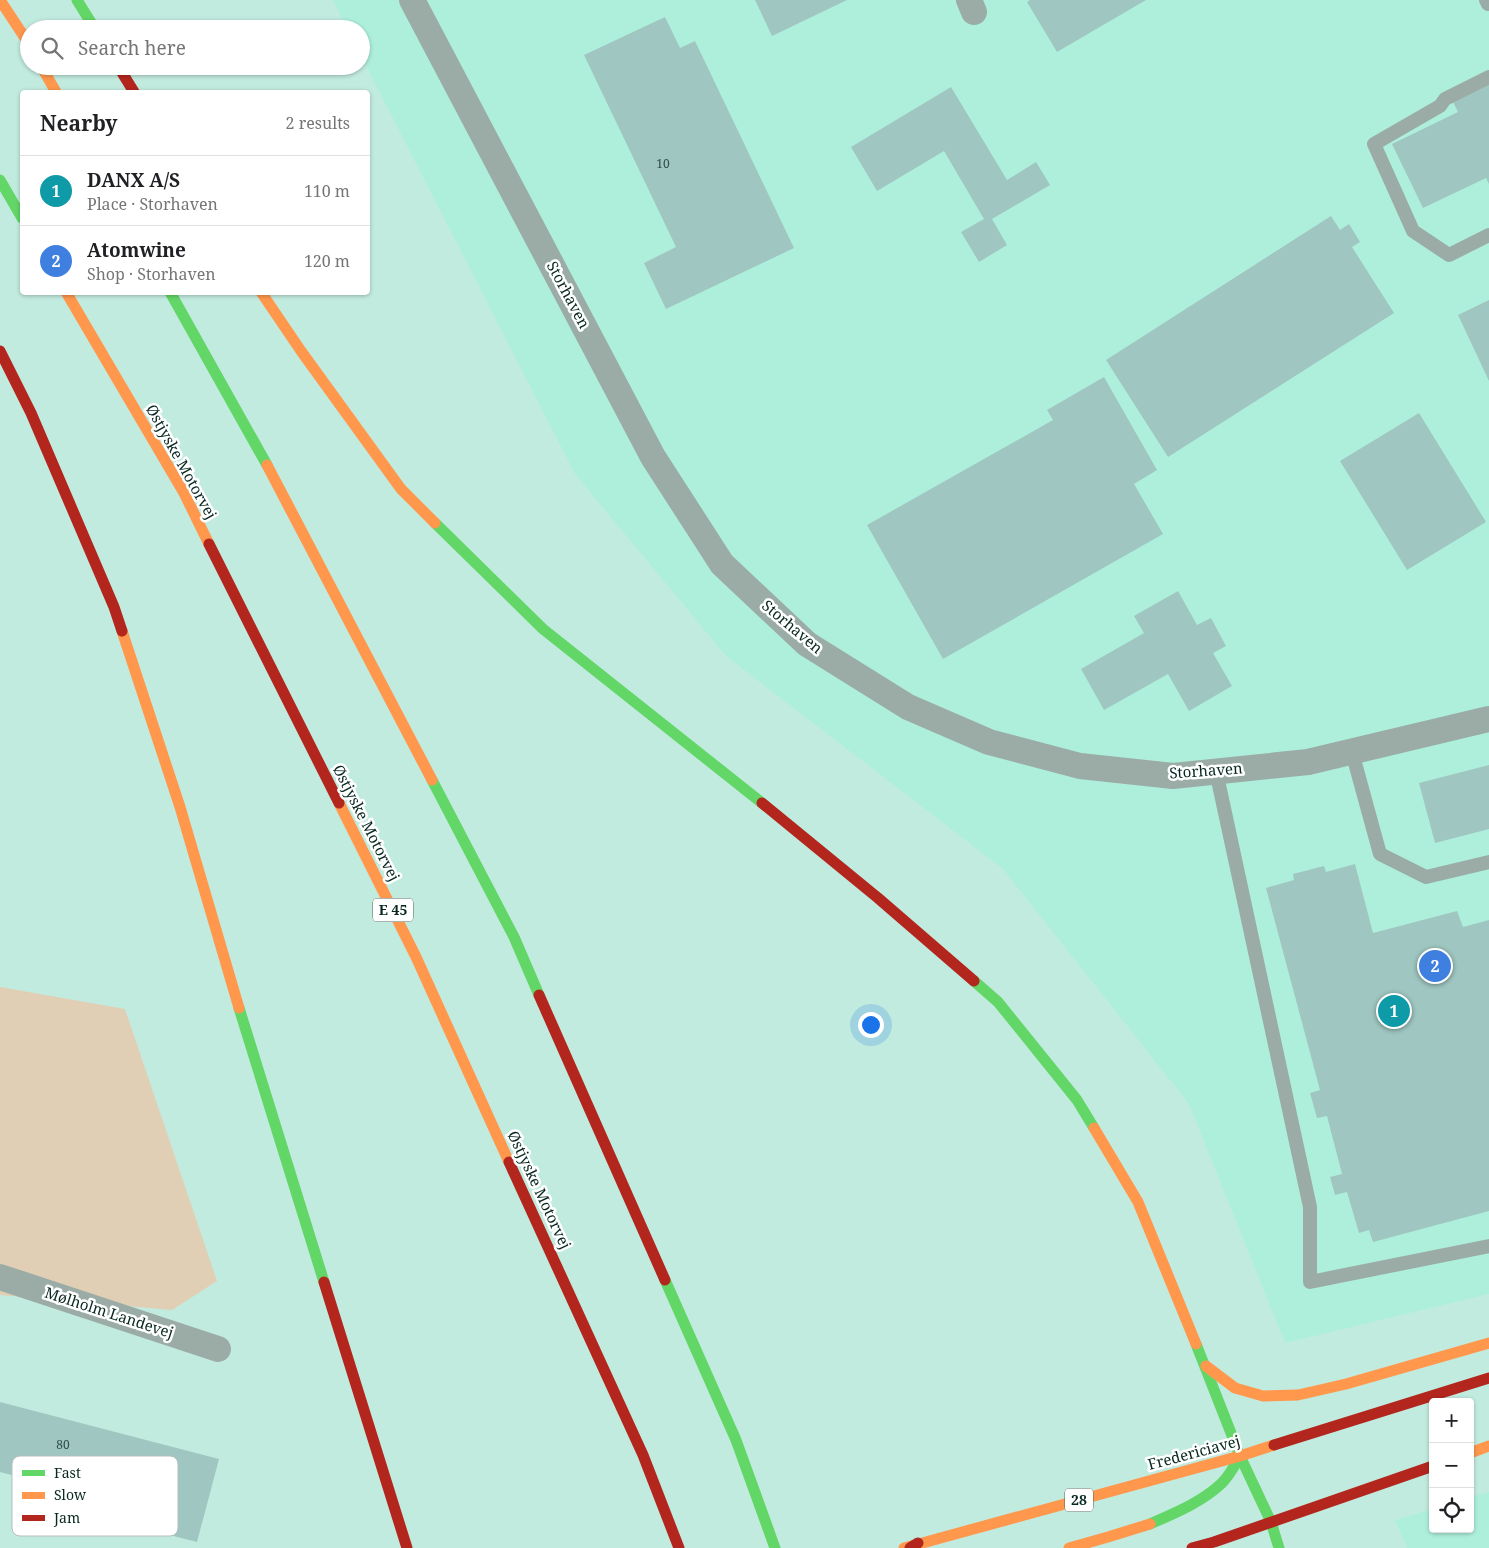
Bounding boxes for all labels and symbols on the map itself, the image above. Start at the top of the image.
house number: 10 [656,155,670,172]
street label: Storhaven [543,257,595,332]
street label: Østjyske Motorvej [142,401,222,522]
street label: Storhaven [758,595,827,658]
street label: Storhaven [1169,757,1244,783]
street label: Østjyske Motorvej [329,761,405,884]
road number: E 45 [373,898,413,922]
pin: 2 [1419,947,1451,985]
pin: 1 [1378,992,1410,1030]
your location [858,1012,884,1038]
street label: Østjyske Motorvej [504,1127,576,1252]
street label: Mølholm Landevej [42,1282,176,1342]
street label: Fredericiavej [1145,1430,1242,1474]
house number: 80 [56,1436,70,1453]
legend [12,1456,178,1536]
text: Fast [54,1463,81,1482]
text: Slow [54,1485,87,1504]
road number: 28 [1065,1488,1093,1512]
text: Jam [53,1508,80,1527]

